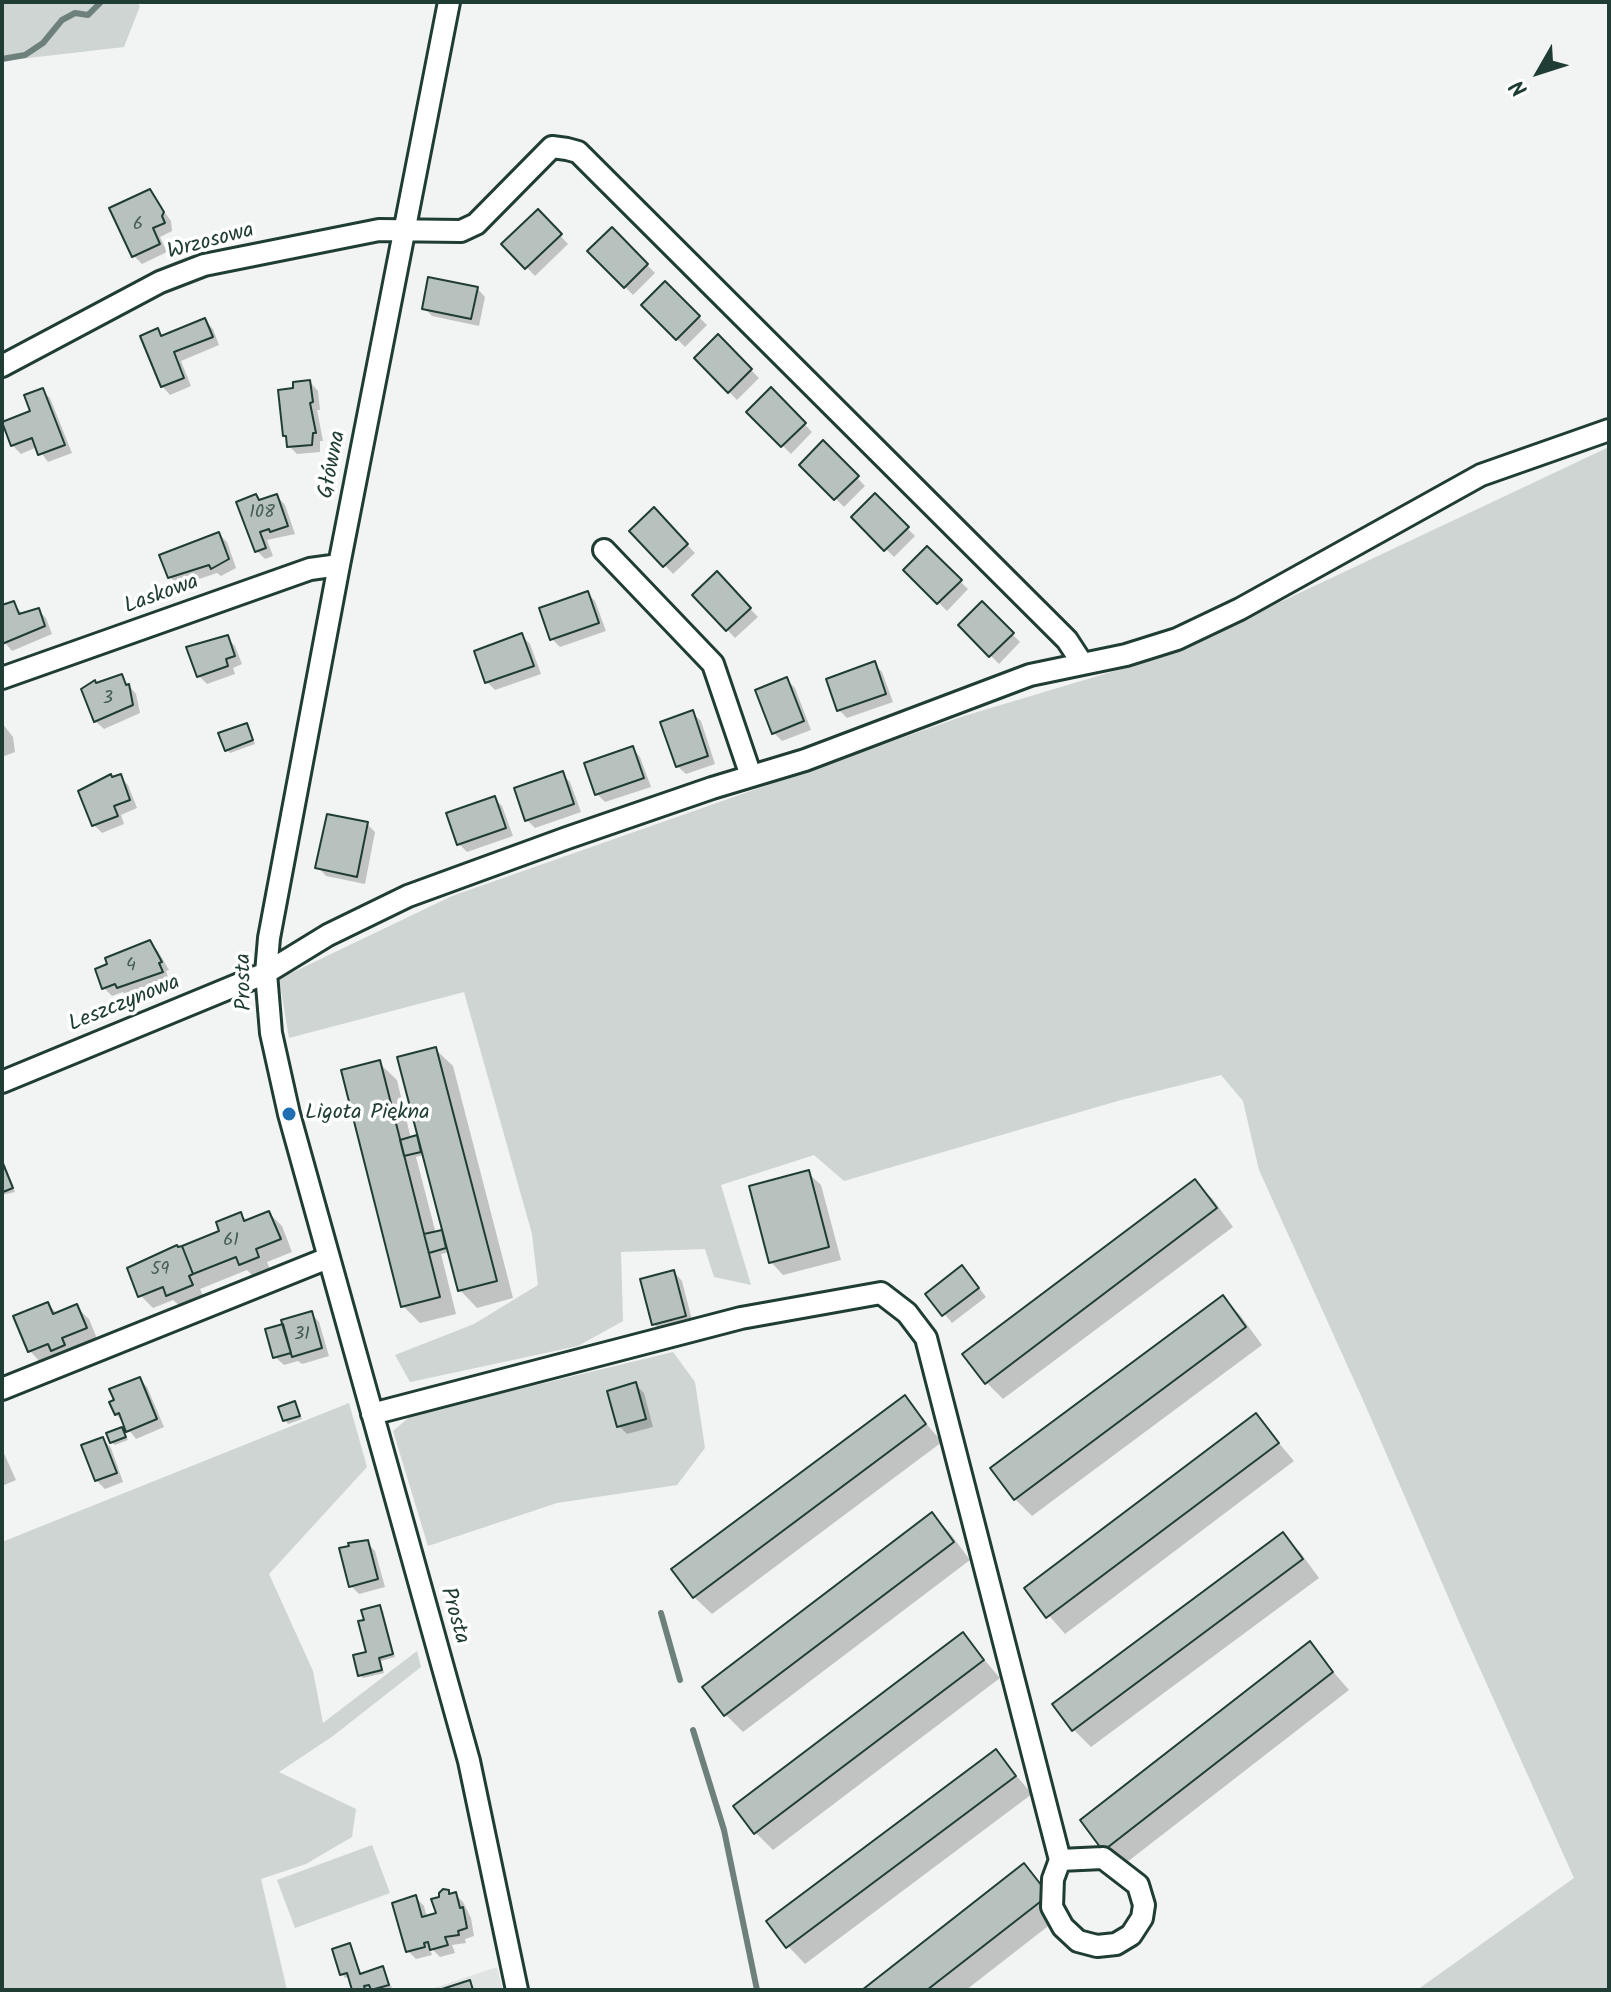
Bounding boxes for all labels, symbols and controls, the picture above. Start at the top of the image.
north arrow [1499,32,1579,112]
text: N [1502,71,1538,104]
house number: 6 [133,215,143,237]
street label: Wrzosowa [165,219,257,267]
street label: Główna [315,429,353,501]
house number: 108 [249,503,275,525]
street label: Laskowa [121,570,203,622]
house number: 3 [103,689,113,711]
street label: Prosta [232,953,260,1011]
house number: 4 [126,956,136,978]
street label: Leszczynowa [66,971,184,1039]
place label: Ligota Piękna [305,1101,429,1127]
marker: Ligota Piękna [280,1105,298,1123]
house number: 61 [223,1231,239,1253]
house number: 59 [151,1260,169,1282]
house number: 31 [294,1325,310,1347]
street label: Prosta [432,1585,474,1647]

